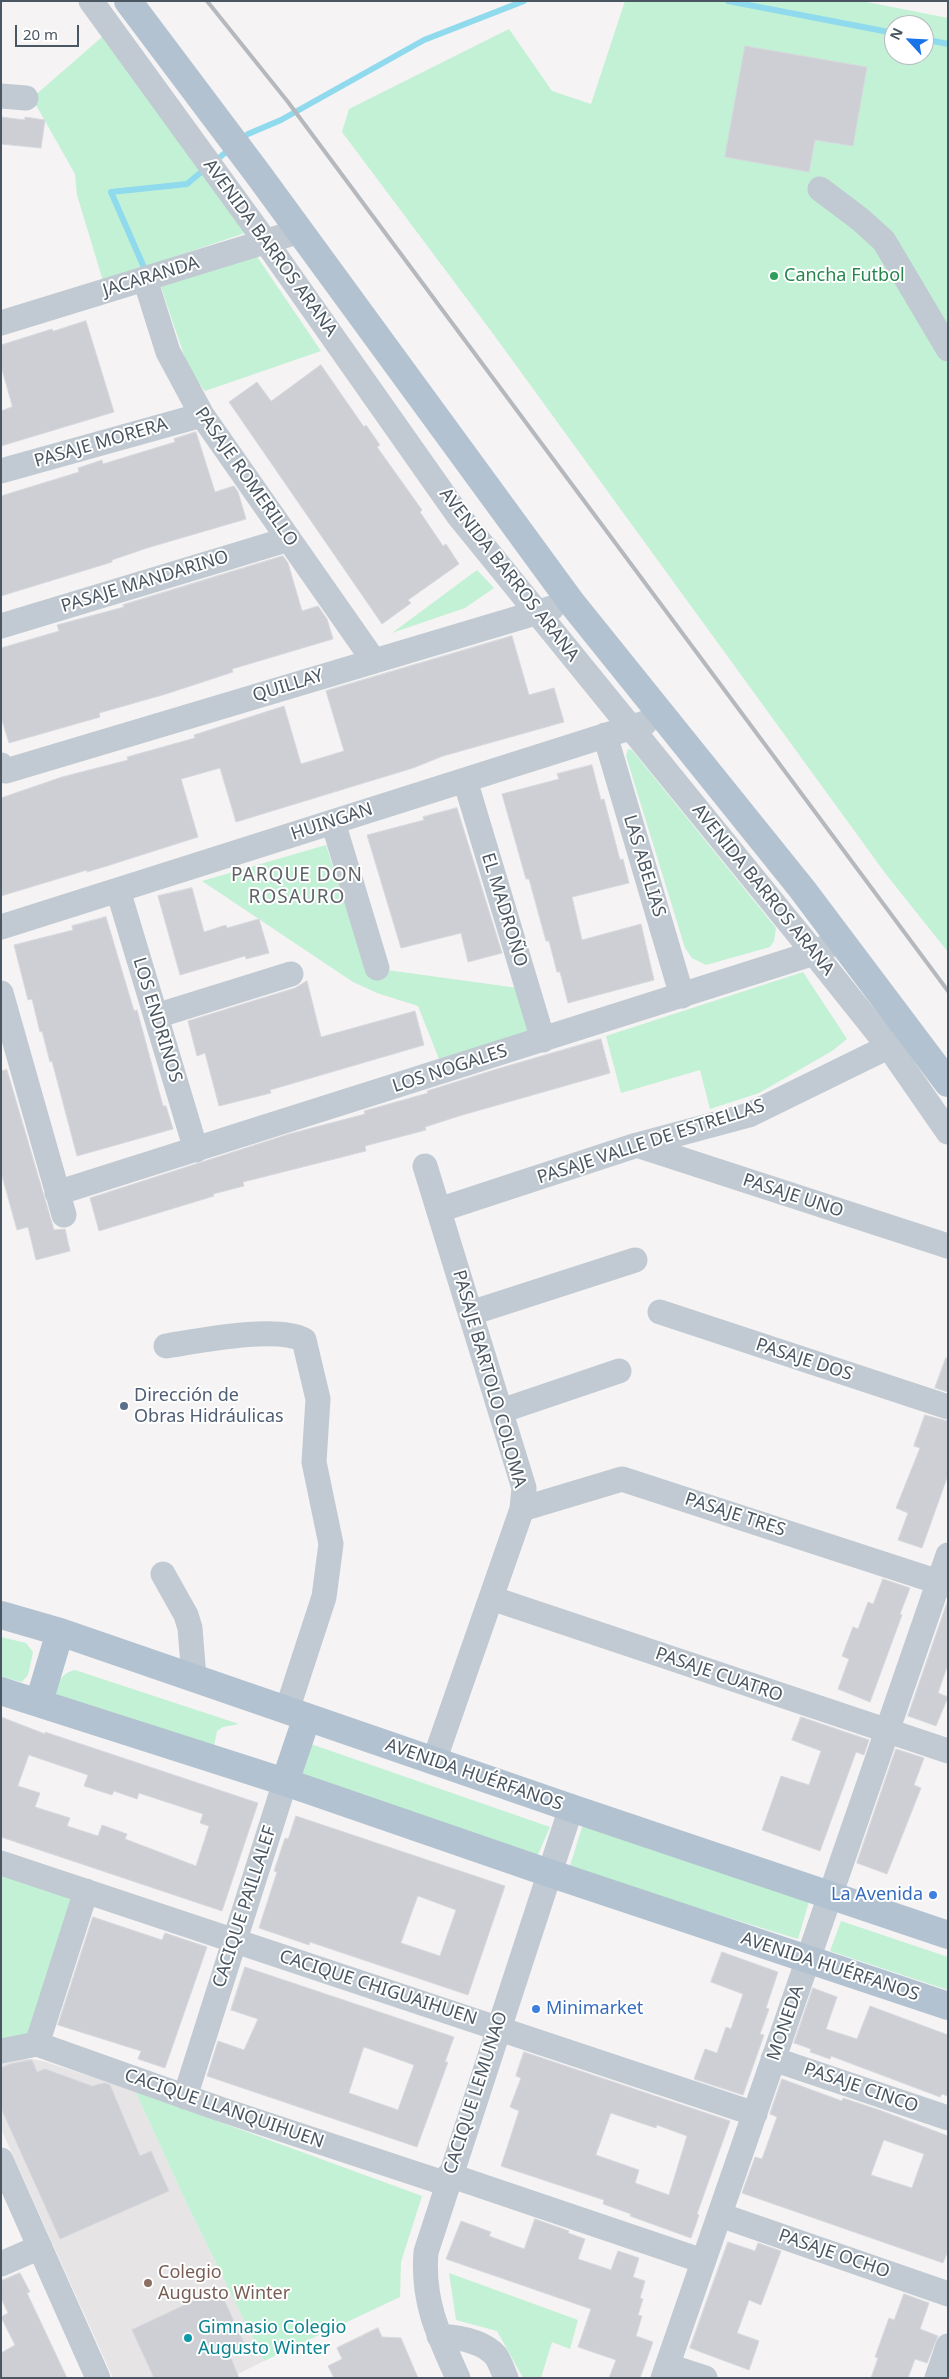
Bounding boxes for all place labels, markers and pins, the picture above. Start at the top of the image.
place label: Cancha Futbol [784,265,905,287]
marker: Cancha Futbol [768,270,780,282]
place label: Dirección de Obras Hidráulicas [134,1385,284,1428]
marker: Dirección de Obras Hidráulicas [118,1400,130,1412]
place label: La Avenida [831,1884,923,1906]
marker: La Avenida [927,1889,939,1901]
place label: Minimarket [546,1998,643,2020]
marker: Minimarket [530,2003,542,2015]
place label: Colegio Augusto Winter [158,2262,290,2304]
marker: Colegio Augusto Winter [142,2277,154,2289]
place label: Gimnasio Colegio Augusto Winter [198,2317,346,2360]
marker: Gimnasio Colegio Augusto Winter [182,2332,194,2344]

